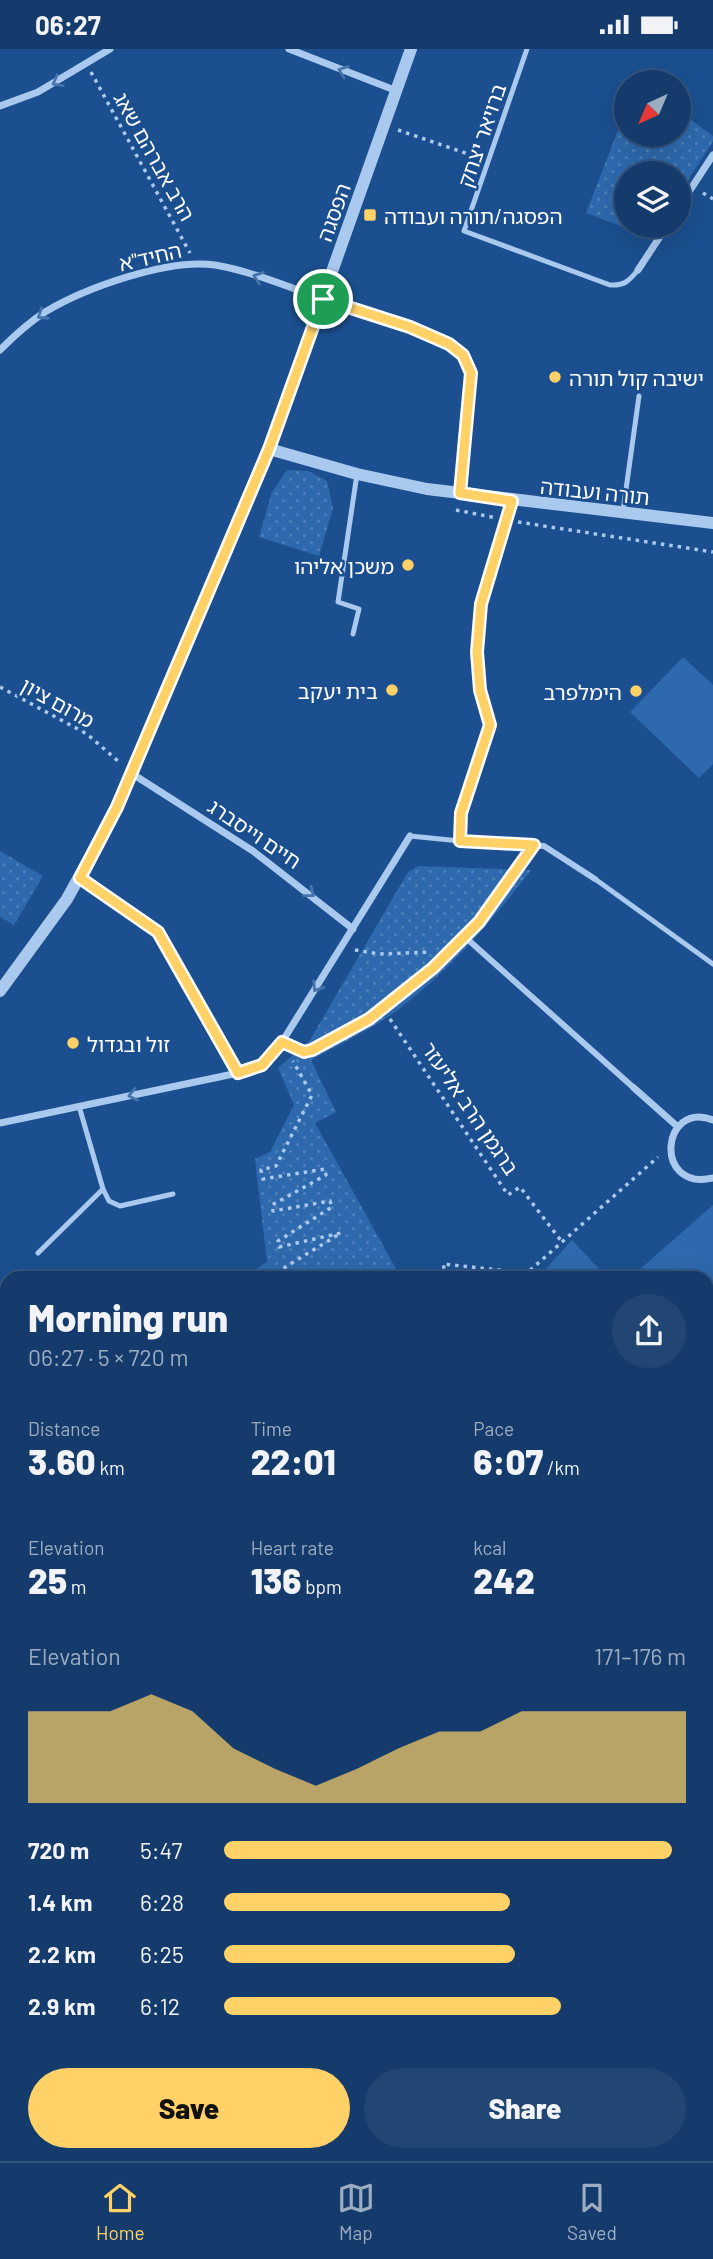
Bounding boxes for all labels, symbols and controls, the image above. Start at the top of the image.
text: 06:27 [35,9,101,40]
one-way arrow [337,65,349,79]
north arrow [614,70,691,147]
map controls [614,70,691,238]
one-way arrow [51,74,64,87]
street label: ברויאר יצחק [452,80,510,190]
street label: הרב אברהם שאג [109,87,201,225]
button: layers [614,161,691,238]
street label: הפסגה [311,179,355,245]
place label: הפסגה/תורה ועבודה [384,203,563,228]
marker: הפסגה/תורה ועבודה [362,207,378,223]
street label: החיד"א [116,237,184,275]
pin [293,269,353,329]
one-way arrow [252,271,265,285]
icon: arrive [304,280,342,318]
one-way arrow [37,306,50,319]
place label: ישיבה קול תורה [569,365,704,390]
marker: ישיבה קול תורה [547,369,563,385]
street label: תורה ועבודה [539,473,651,509]
place label: משכן אליהו [294,553,394,578]
marker: משכן אליהו [400,557,416,573]
street label: מרום ציון [17,672,99,732]
place label: בית יעקב [298,678,378,703]
place label: הימלפרב [544,679,622,704]
marker: בית יעקב [384,682,400,698]
marker: הימלפרב [628,683,644,699]
street label: חיים וייסברג [204,793,306,873]
one-way arrow [302,885,314,898]
one-way arrow [313,980,326,993]
place label: זול ובגדול [87,1031,170,1056]
marker: זול ובגדול [65,1035,81,1051]
street label: ברגמן הרב אליעזר [417,1037,525,1179]
one-way arrow [127,1086,139,1101]
text: Morning run [28,1294,228,1340]
button: share [612,1294,686,1368]
text: 06:27 · 5 × 720 m [28,1343,188,1371]
text: Distance [28,1417,100,1440]
text: Time [251,1417,292,1440]
text: Pace [473,1417,514,1440]
text: 3.60 [28,1440,96,1482]
text: 22:01 [251,1440,336,1482]
text: 6:07 [473,1440,543,1482]
text: km [96,1456,125,1479]
text: /km [543,1456,580,1479]
text: Elevation [28,1536,105,1559]
text: Heart rate [251,1536,334,1559]
text: kcal [473,1536,506,1559]
text: 25 [28,1559,67,1601]
text: 136 [251,1559,301,1601]
text: 242 [473,1559,535,1601]
text: m [67,1575,87,1598]
text: bpm [301,1575,342,1598]
text: Elevation [28,1642,121,1670]
text: 171–176 m [594,1642,686,1670]
text: 720 m [28,1836,89,1864]
text: 5:47 [140,1836,182,1864]
text: 1.4 km [28,1888,92,1916]
text: 6:28 [140,1888,184,1916]
text: 2.2 km [28,1940,96,1968]
text: 6:25 [140,1940,184,1968]
text: 2.9 km [28,1992,95,2020]
text: 6:12 [140,1992,180,2020]
button: Save [28,2068,350,2148]
button: Share [364,2068,686,2148]
tab: Home [96,2179,145,2244]
tab: Map [337,2179,375,2244]
tab: Saved [567,2179,617,2244]

